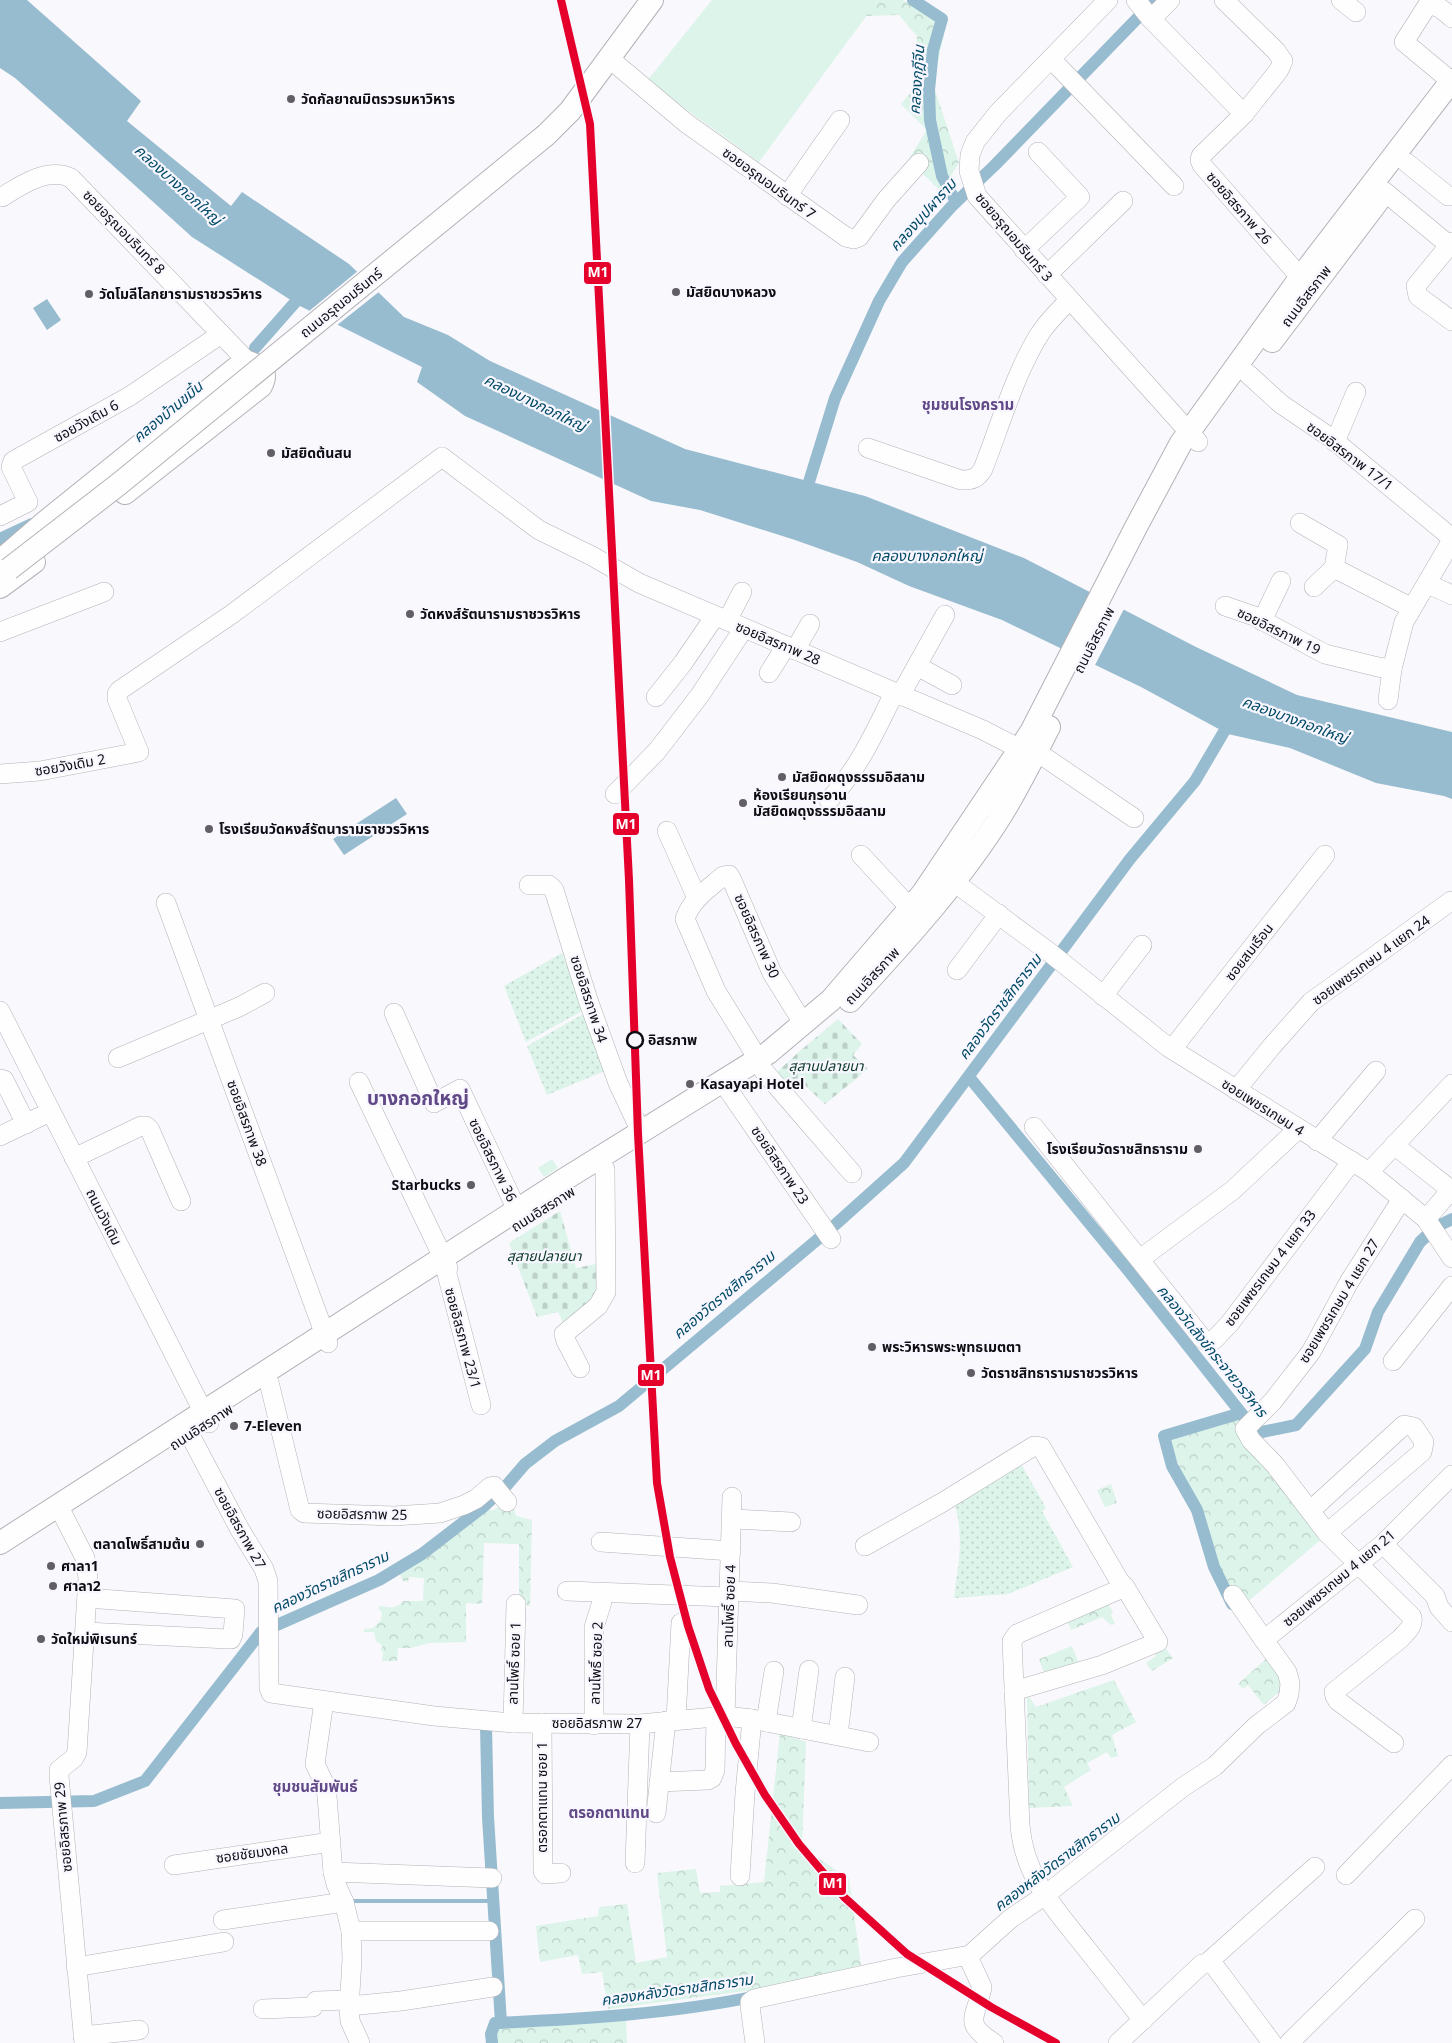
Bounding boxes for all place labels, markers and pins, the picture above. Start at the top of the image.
place label: วัดกัลยาณมิตรวรมหาวิหาร [301,89,455,110]
marker: วัดกัลยาณมิตรวรมหาวิหาร [285,93,297,105]
place label: มัสยิดบางหลวง [686,282,776,303]
place label: วัดโมลีโลกยารามราชวรวิหาร [99,284,262,305]
marker: มัสยิดบางหลวง [670,286,682,298]
marker: วัดโมลีโลกยารามราชวรวิหาร [83,288,95,300]
place label: มัสยิดต้นสน [281,443,352,464]
marker: มัสยิดต้นสน [265,447,277,459]
place label: วัดหงส์รัตนารามราชวรวิหาร [420,604,581,625]
marker: วัดหงส์รัตนารามราชวรวิหาร [404,608,416,620]
place label: มัสยิดผดุงธรรมอิสลาม [792,767,925,788]
marker: มัสยิดผดุงธรรมอิสลาม [776,771,788,783]
place label: ห้องเรียนกุรอาน มัสยิดผดุงธรรมอิสลาม [753,785,886,822]
marker: ห้องเรียนกุรอาน มัสยิดผดุงธรรมอิสลาม [737,797,749,809]
place label: โรงเรียนวัดหงส์รัตนารามราชวรวิหาร [219,819,429,840]
marker: โรงเรียนวัดหงส์รัตนารามราชวรวิหาร [203,823,215,835]
place label: อิสรภาพ [648,1030,697,1051]
marker: อิสรภาพ [626,1031,644,1049]
place label: Kasayapi Hotel [700,1074,804,1095]
marker: Kasayapi Hotel [684,1078,696,1090]
place label: โรงเรียนวัดราชสิทธาราม [1047,1139,1188,1160]
marker: โรงเรียนวัดราชสิทธาราม [1192,1143,1204,1155]
place label: Starbucks [392,1175,461,1196]
marker: Starbucks [465,1179,477,1191]
place label: พระวิหารพระพุทธเมตตา [882,1337,1021,1358]
marker: พระวิหารพระพุทธเมตตา [866,1341,878,1353]
place label: วัดราชสิทธารามราชวรวิหาร [981,1363,1138,1384]
marker: วัดราชสิทธารามราชวรวิหาร [965,1367,977,1379]
place label: 7-Eleven [244,1416,302,1437]
marker: 7-Eleven [228,1420,240,1432]
place label: ตลาดโพธิ์สามต้น [93,1534,190,1555]
marker: ตลาดโพธิ์สามต้น [194,1538,206,1550]
place label: ศาลา1 [61,1556,99,1577]
marker: ศาลา1 [45,1560,57,1572]
place label: ศาลา2 [63,1576,101,1597]
marker: ศาลา2 [47,1580,59,1592]
place label: วัดใหม่พิเรนทร์ [51,1629,137,1650]
marker: วัดใหม่พิเรนทร์ [35,1633,47,1645]

